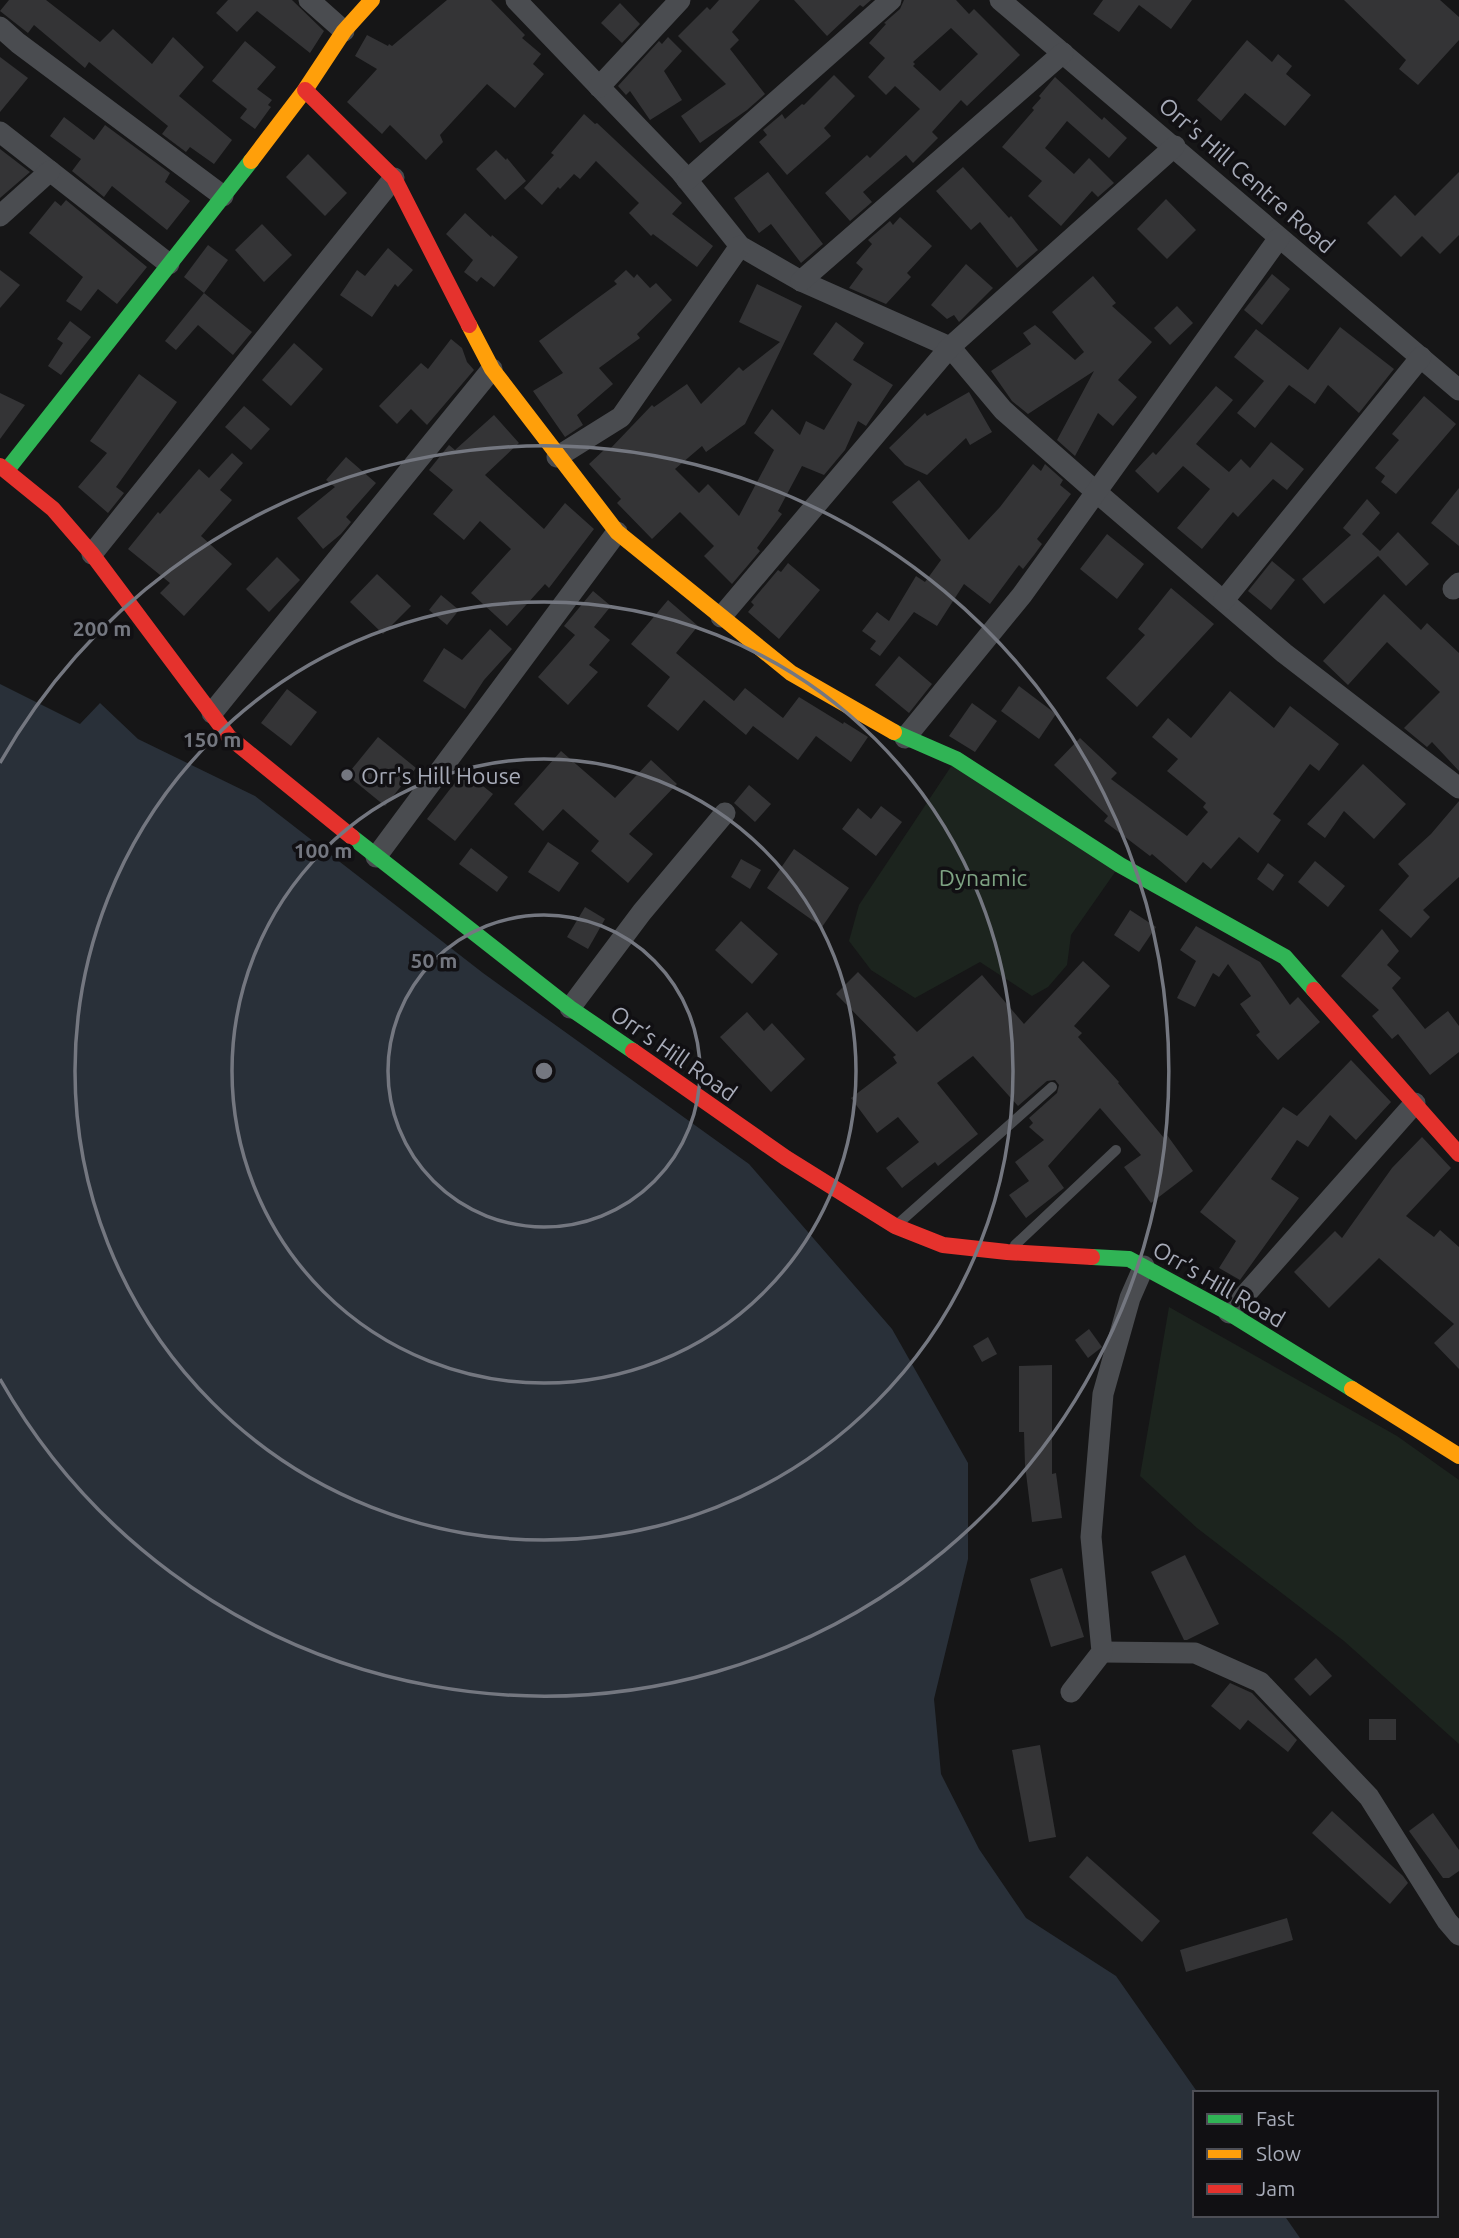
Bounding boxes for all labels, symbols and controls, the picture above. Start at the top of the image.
street label: Orr's Hill Centre Road [1154,92,1340,258]
text: 200 m [73,616,131,640]
text: 150 m [183,727,241,751]
place label: Orr's Hill House [361,763,521,788]
marker: Orr's Hill House [339,767,355,783]
text: 100 m [294,838,352,862]
park label: Dynamic [939,865,1028,890]
text: 50 m [411,948,457,972]
street label: Orr’s Hill Road [606,1000,742,1106]
centre of rings [532,1059,556,1083]
street label: Orr’s Hill Road [1149,1236,1289,1332]
legend [1193,2091,1438,2217]
text: Fast [1256,2106,1294,2130]
text: Slow [1256,2141,1301,2165]
text: Jam [1256,2176,1295,2200]

